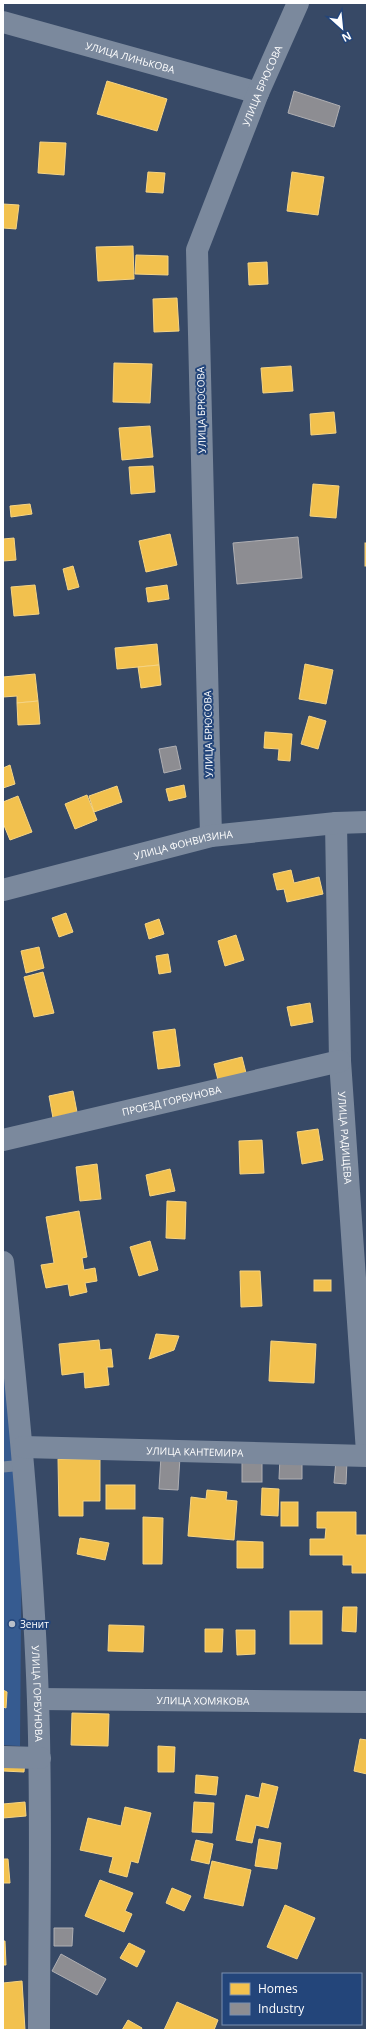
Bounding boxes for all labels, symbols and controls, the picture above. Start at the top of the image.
north arrow [322,8,362,48]
text: N [339,29,354,46]
street label: УЛИЦА ЛИНЬКОВА [84,38,177,77]
street label: УЛИЦА БРЮСОВА [239,42,286,128]
street label: УЛИЦА БРЮСОВА [193,366,209,453]
street label: УЛИЦА БРЮСОВА [200,690,216,777]
street label: УЛИЦА ФОНВИЗИНА [132,827,234,863]
street label: ПРОЕЗД ГОРБУНОВА [121,1082,223,1119]
street label: УЛИЦА РАДИЩЕВА [335,1091,356,1185]
street label: УЛИЦА КАНТЕМИРА [146,1443,244,1460]
place label: Зенит [20,1617,49,1631]
marker: Зенит [7,1619,17,1629]
street label: УЛИЦА ГОРБУНОВА [29,1645,46,1743]
street label: УЛИЦА ХОМЯКОВА [157,1693,250,1708]
legend [222,1973,362,2025]
text: Homes [258,1980,298,1997]
text: Industry [258,2000,305,2017]

